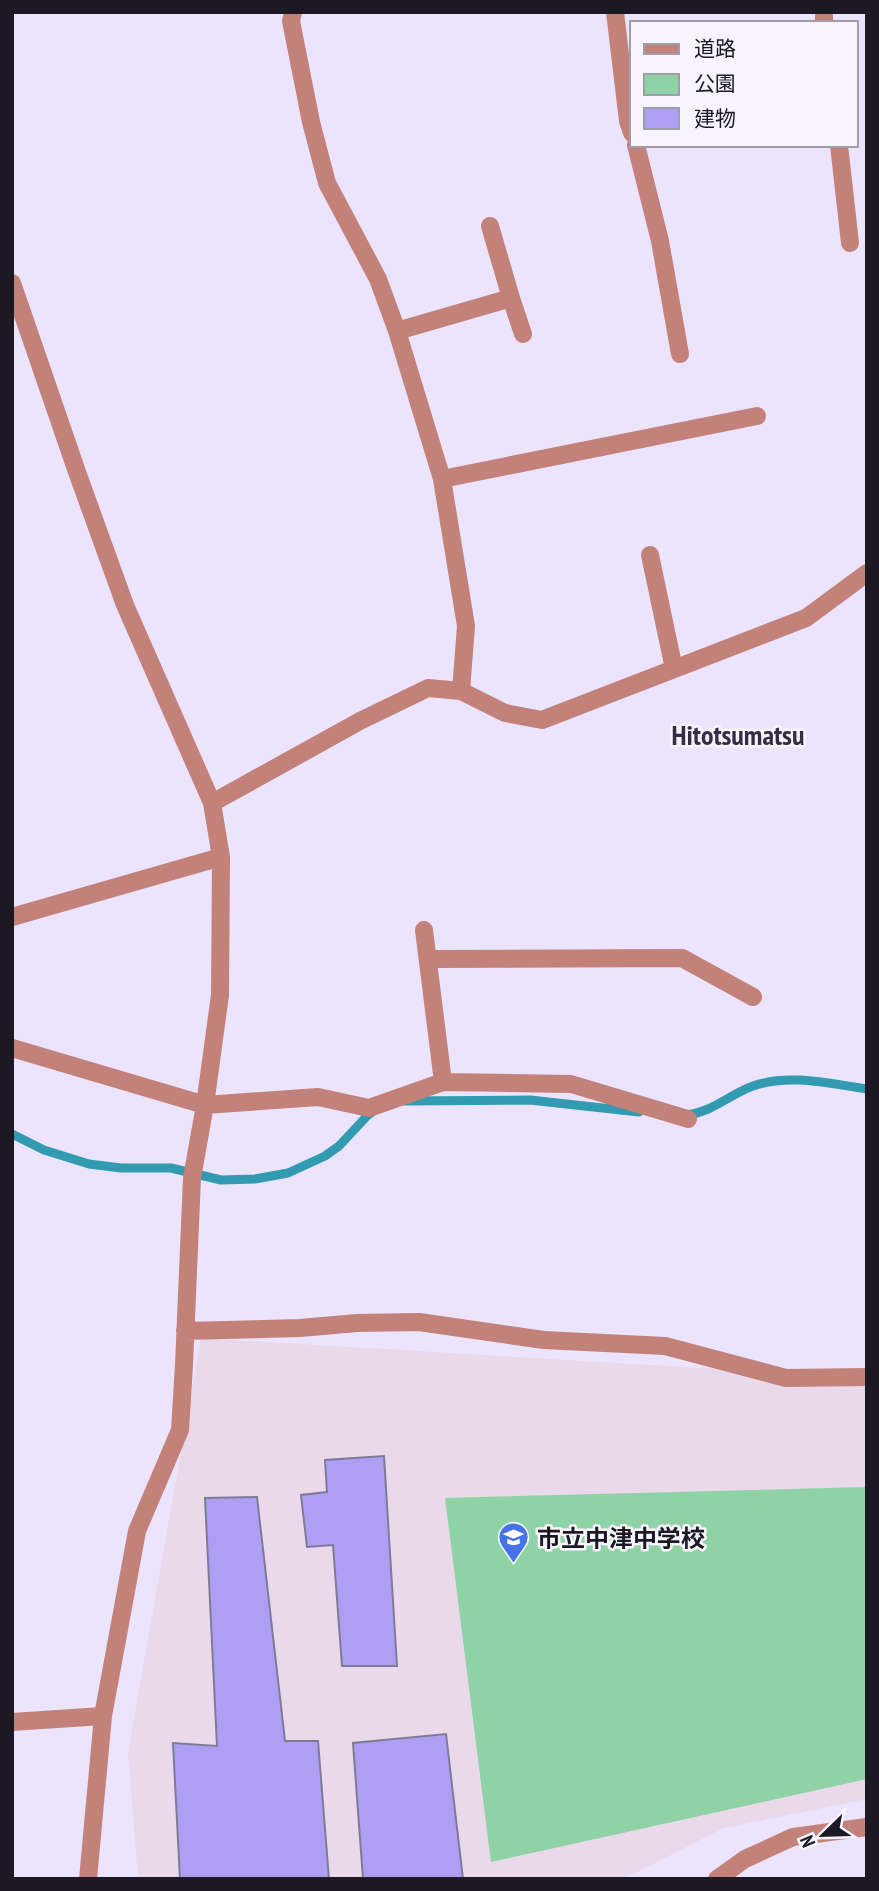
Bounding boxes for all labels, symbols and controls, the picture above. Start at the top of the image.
legend [630,21,858,147]
text: 道路 [694,35,736,62]
text: 公園 [694,70,736,97]
text: 建物 [694,105,736,132]
district label: Hitotsumatsu [672,716,804,753]
school or university icon: 市立中津中学校 [497,1521,531,1565]
place label: 市立中津中学校 [537,1523,705,1554]
north arrow [788,1800,858,1870]
text: N [794,1832,820,1851]

